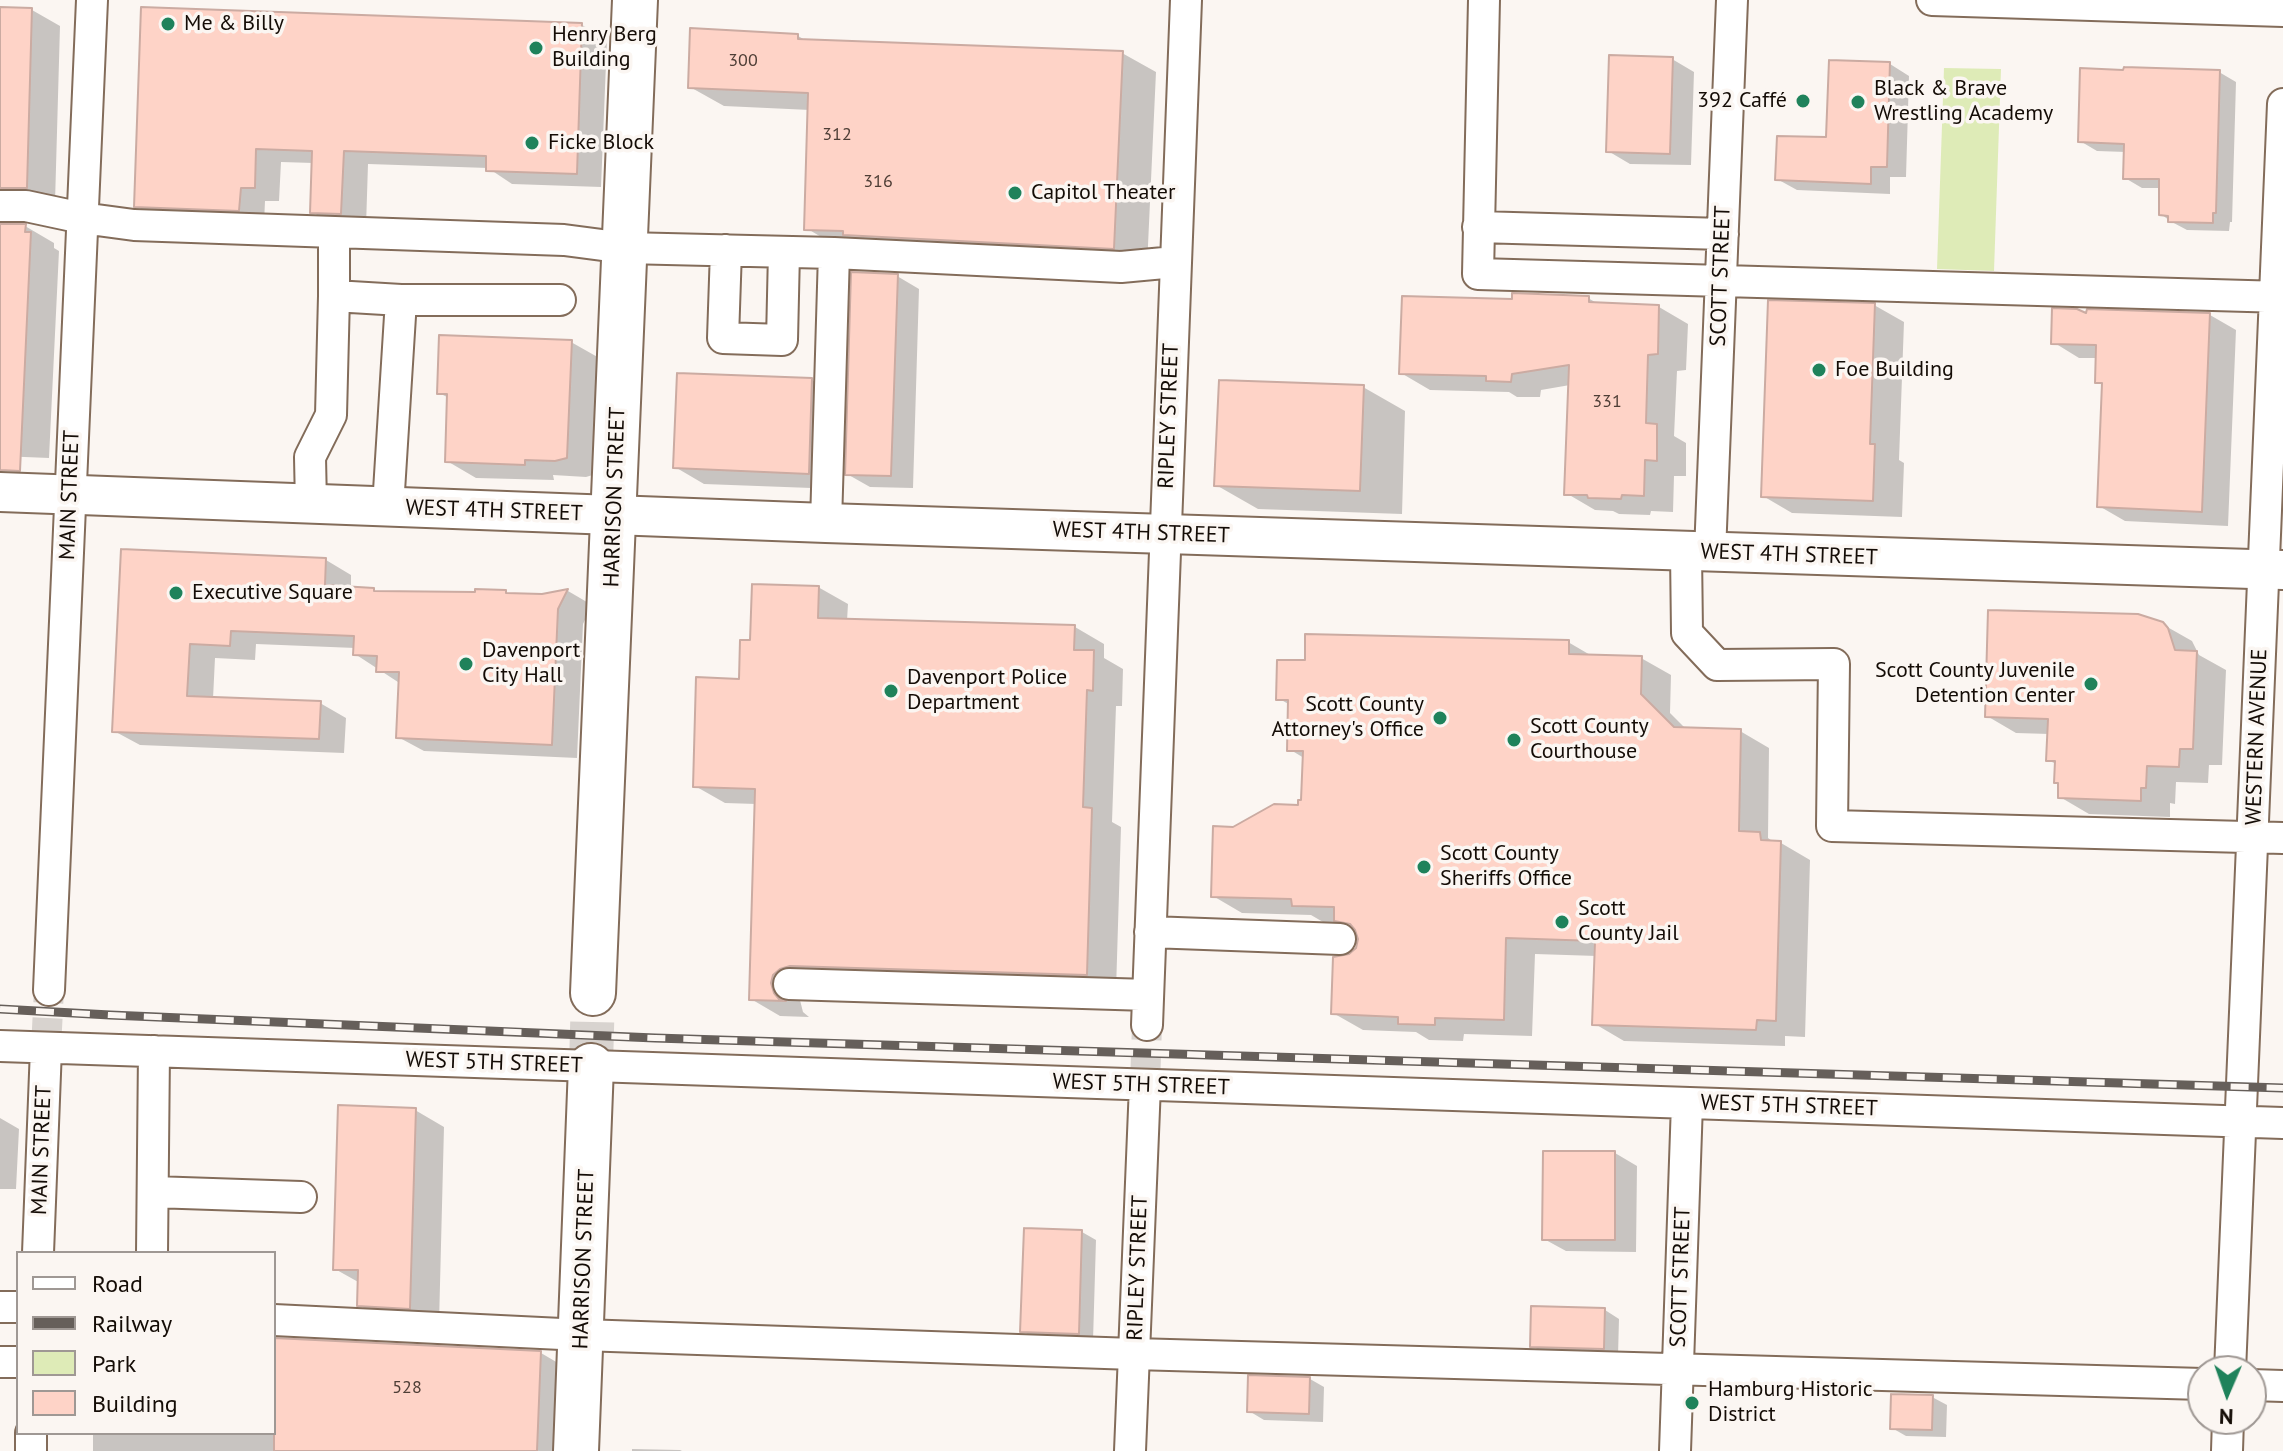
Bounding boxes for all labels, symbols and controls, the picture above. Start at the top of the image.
place label: Me & Billy [184,11,284,37]
marker: Me & Billy [159,15,177,33]
place label: Henry Berg Building [552,22,657,74]
marker: Henry Berg Building [527,39,545,57]
house number: 300 [728,50,758,72]
place label: Black & Brave Wrestling Academy [1874,76,2053,128]
place label: 392 Caffé [1697,88,1787,114]
marker: 392 Caffé [1794,92,1812,110]
marker: Black & Brave Wrestling Academy [1849,93,1867,111]
house number: 312 [822,124,852,146]
place label: Ficke Block [548,130,654,156]
marker: Ficke Block [523,134,541,152]
house number: 316 [863,171,893,193]
place label: Capitol Theater [1031,180,1175,206]
marker: Capitol Theater [1006,184,1024,202]
street label: SCOTT STREET [1705,205,1737,347]
street label: RIPLEY STREET [1153,343,1185,489]
place label: Foe Building [1835,357,1954,383]
marker: Foe Building [1810,361,1828,379]
house number: 331 [1592,391,1622,413]
street label: HARRISON STREET [599,406,631,588]
street label: MAIN STREET [55,430,85,560]
street label: WEST 4TH STREET [405,495,583,527]
street label: WEST 4TH STREET [1052,517,1230,549]
street label: WEST 4TH STREET [1700,539,1878,571]
place label: Executive Square [192,580,353,606]
marker: Executive Square [167,584,185,602]
place label: Davenport City Hall [482,638,580,690]
street label: WESTERN AVENUE [2241,648,2273,826]
marker: Davenport City Hall [457,655,475,673]
place label: Scott County Juvenile Detention Center [1875,658,2075,710]
place label: Davenport Police Department [907,665,1067,716]
marker: Scott County Juvenile Detention Center [2082,675,2100,693]
marker: Davenport Police Department [882,682,900,700]
place label: Scott County Attorney's Office [1271,692,1424,744]
marker: Scott County Attorney's Office [1431,709,1449,727]
place label: Scott County Courthouse [1530,714,1649,766]
marker: Scott County Courthouse [1505,731,1523,749]
place label: Scott County Sheriffs Office [1440,841,1572,892]
marker: Scott County Sheriffs Office [1415,858,1433,876]
place label: Scott County Jail [1578,896,1679,948]
marker: Scott County Jail [1553,913,1571,931]
street label: WEST 5TH STREET [405,1047,583,1079]
street label: WEST 5TH STREET [1052,1069,1230,1101]
street label: MAIN STREET [27,1085,57,1215]
street label: WEST 5TH STREET [1700,1090,1878,1122]
street label: HARRISON STREET [568,1168,600,1350]
street label: RIPLEY STREET [1122,1195,1154,1341]
street label: SCOTT STREET [1665,1206,1697,1348]
legend [16,1251,276,1435]
text: Road [92,1268,143,1299]
text: Railway [92,1308,172,1339]
text: Park [92,1348,136,1379]
north arrow [2187,1355,2267,1435]
house number: 528 [392,1377,422,1399]
place label: Hamburg Historic District [1708,1377,1873,1428]
text: Building [92,1388,178,1419]
marker: Hamburg Historic District [1683,1394,1701,1412]
text: N [2219,1403,2234,1431]

